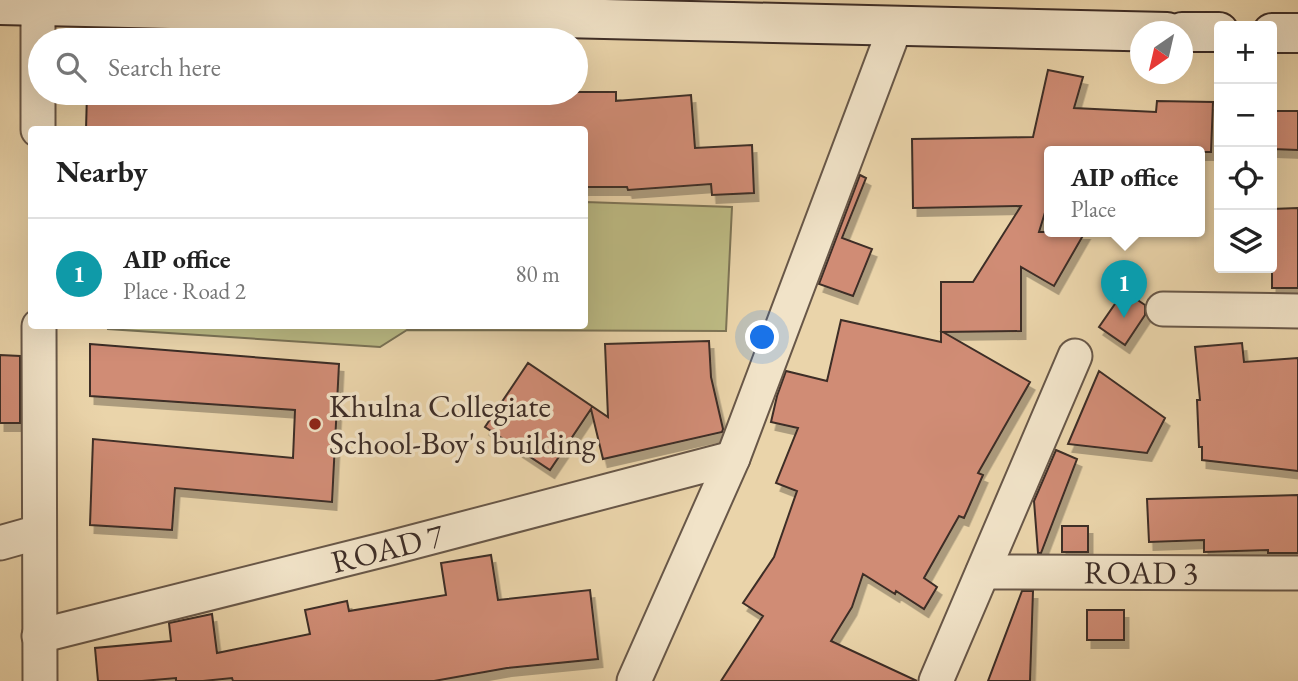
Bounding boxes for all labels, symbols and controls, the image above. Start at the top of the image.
north arrow [1130,21,1193,84]
map controls [1214,21,1277,273]
button: + [1214,21,1277,84]
search box [28,28,588,105]
icon: search [52,48,90,86]
text: Search here [108,50,221,84]
button: − [1214,84,1277,147]
popup [1044,146,1205,237]
button: locate [1214,147,1277,210]
text: Nearby [56,152,148,191]
text: AIP office [1071,160,1178,194]
text: Place [1071,194,1116,224]
button: layers [1214,210,1277,273]
text: AIP office [123,242,231,276]
text: 1 [73,259,85,289]
text: 80 m [515,259,560,289]
pin: 1 [1101,260,1147,318]
text: Place · Road 2 [123,276,246,306]
your location [745,320,779,354]
place label: Khulna Collegiate School-Boy's building [329,385,597,464]
marker: Khulna Collegiate School-Boy's building [307,416,323,432]
street label: ROAD 7 [327,514,448,583]
street label: ROAD 3 [1084,551,1198,594]

